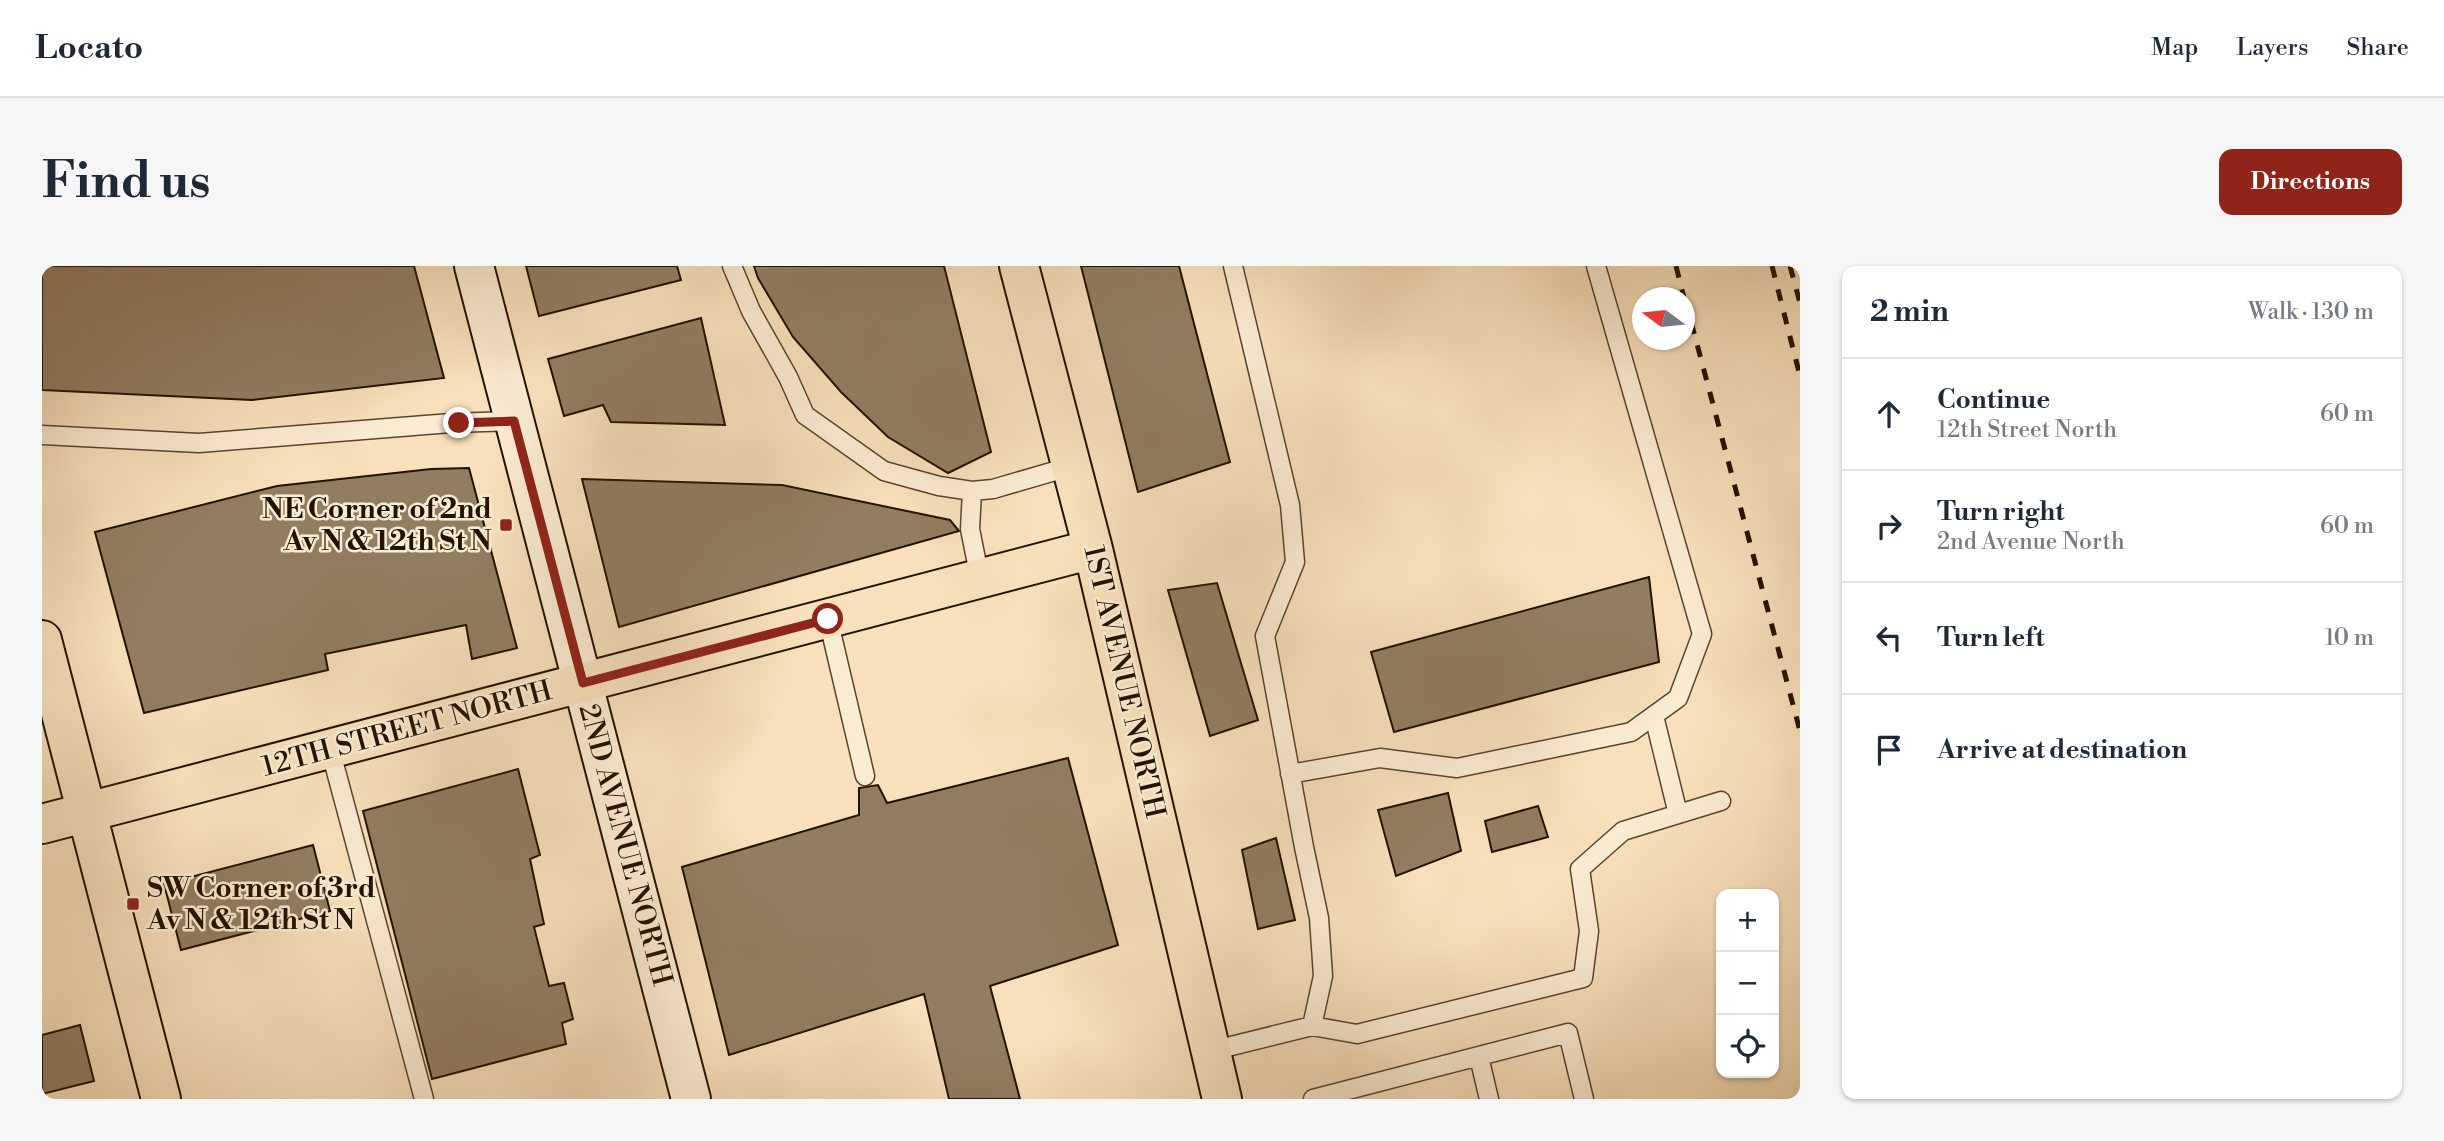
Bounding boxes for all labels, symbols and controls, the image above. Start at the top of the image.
text: Locato [35,28,143,69]
text: Map [2151,33,2198,63]
text: Layers [2236,33,2308,63]
text: Share [2346,33,2409,63]
button: Directions [2219,149,2402,215]
text: Find us [42,152,211,213]
north arrow [1632,287,1695,350]
text: 2 min [1870,293,1949,331]
text: Walk · 130 m [2248,298,2374,326]
text: Continue [1937,384,2050,416]
icon: ahead [1870,395,1908,433]
text: 60 m [2320,400,2374,428]
route end [443,407,474,438]
text: 12th Street North [1937,416,2117,444]
place label: NE Corner of 2nd Av N & 12th St N [262,492,492,559]
text: Turn right [1937,496,2065,528]
icon: right [1870,507,1908,545]
text: 60 m [2320,512,2374,540]
marker: NE Corner of 2nd Av N & 12th St N [498,517,514,533]
text: 2nd Avenue North [1937,528,2125,556]
street label: 1ST AVENUE NORTH [1076,542,1173,822]
route start [812,603,843,634]
icon: left [1870,619,1908,657]
text: Turn left [1937,622,2045,654]
text: 10 m [2325,624,2374,652]
street label: 12TH STREET NORTH [258,673,556,785]
street label: 2ND AVENUE NORTH [571,700,680,990]
icon: arrive [1870,731,1908,769]
text: Arrive at destination [1937,734,2187,766]
place label: SW Corner of 3rd Av N & 12th St N [146,871,376,938]
map controls [1716,889,1779,1078]
button: + [1716,889,1779,952]
marker: SW Corner of 3rd Av N & 12th St N [125,896,141,912]
button: − [1716,952,1779,1015]
button: locate [1716,1015,1779,1078]

